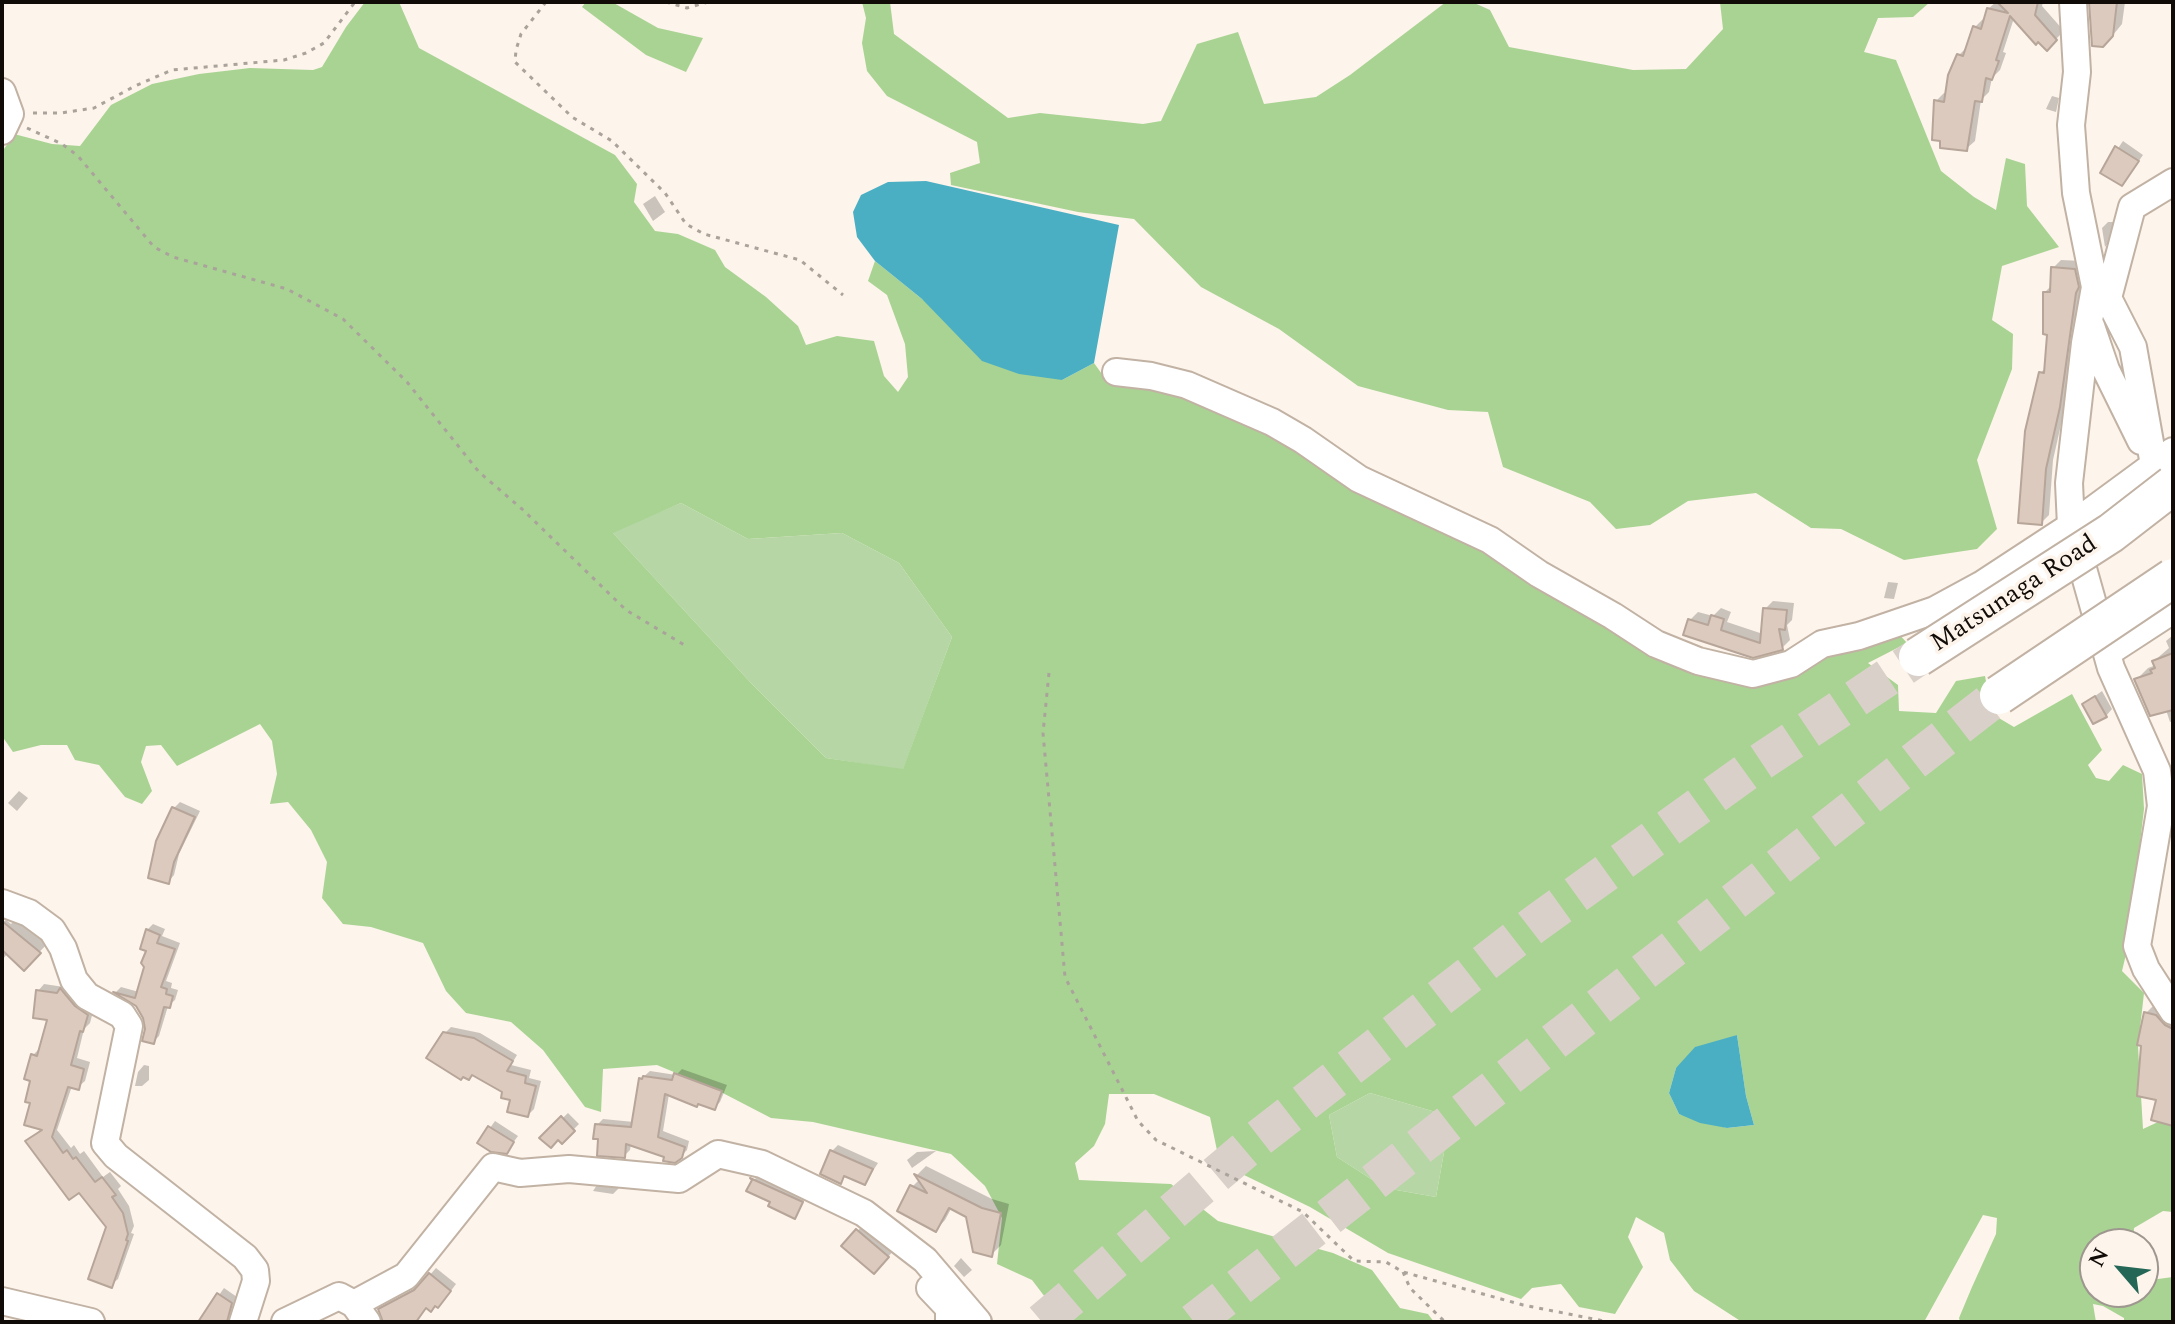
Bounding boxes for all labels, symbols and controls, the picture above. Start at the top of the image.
street label: Matsunaga Road [1926,530,2104,660]
north arrow [2079,1228,2159,1308]
text: N [2080,1242,2118,1273]

